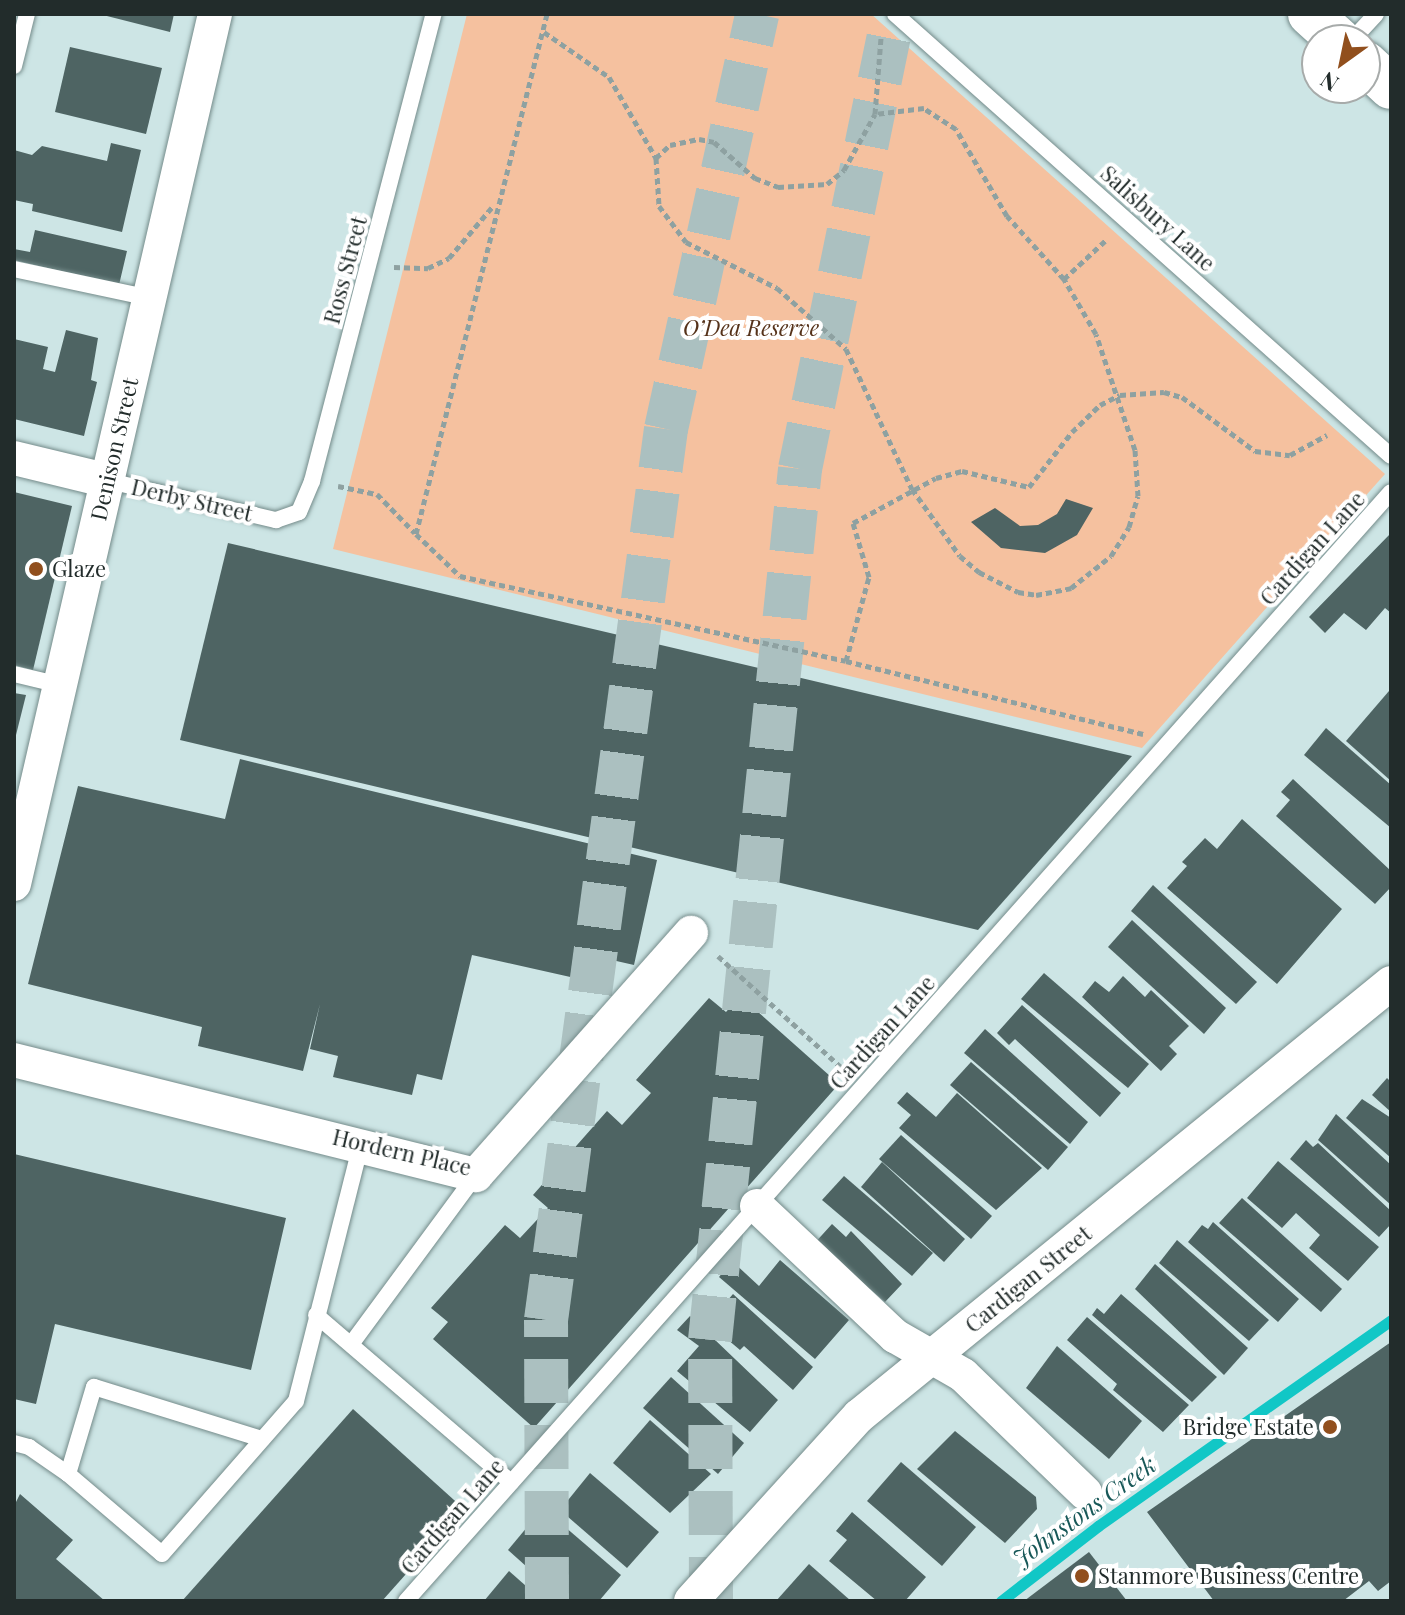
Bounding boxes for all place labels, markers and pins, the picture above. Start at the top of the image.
place label: Glaze [52,556,106,582]
marker: Glaze [27,560,45,578]
place label: Bridge Estate [1182,1414,1314,1440]
marker: Bridge Estate [1321,1418,1339,1436]
place label: Stanmore Business Centre [1098,1563,1359,1589]
marker: Stanmore Business Centre [1073,1567,1091,1585]

